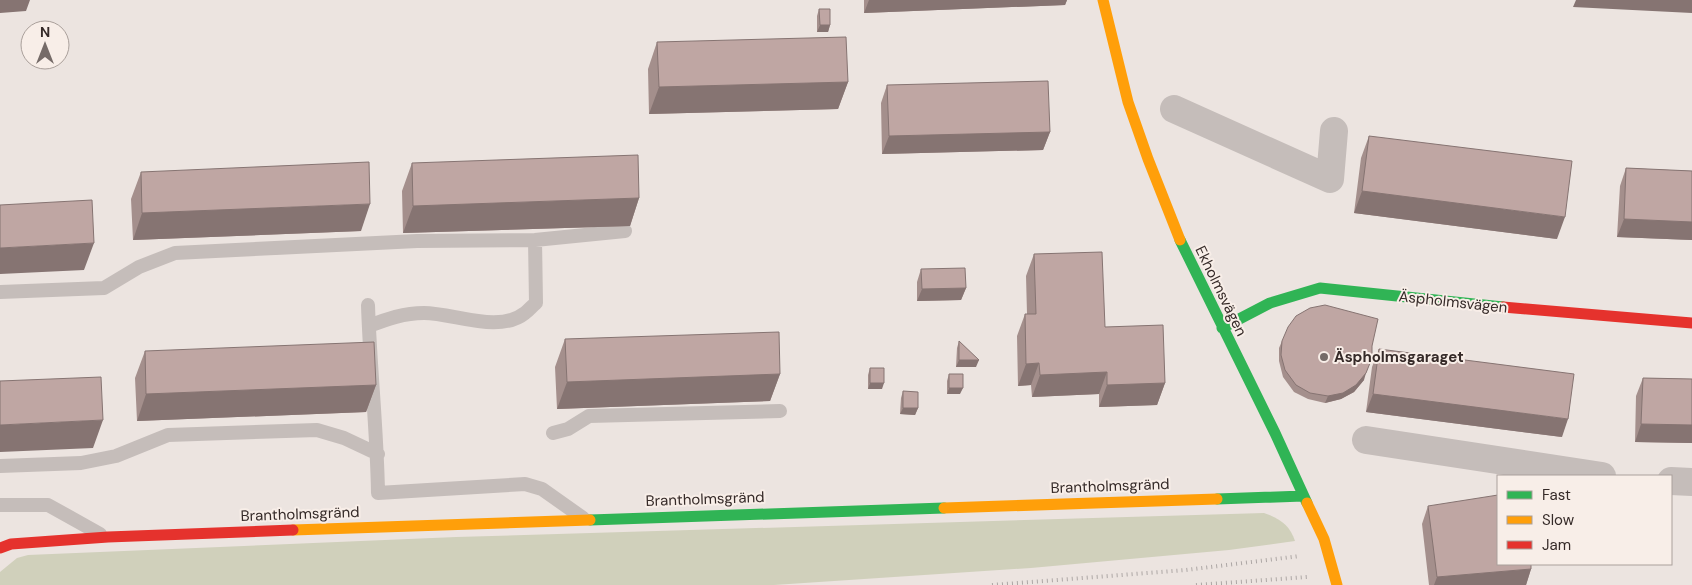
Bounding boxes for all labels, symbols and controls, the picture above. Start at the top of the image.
north arrow [20,20,70,70]
text: N [40,23,50,41]
street label: Ekholmsvägen [1190,242,1252,340]
street label: Äspholmsvägen [1398,286,1508,318]
place label: Äspholmsgaraget [1334,347,1464,367]
marker: Äspholmsgaraget [1318,351,1330,363]
street label: Brantholmsgränd [1050,474,1170,498]
legend [1497,475,1672,565]
text: Fast [1542,485,1571,505]
street label: Brantholmsgränd [645,487,765,511]
street label: Brantholmsgränd [240,502,360,526]
text: Slow [1542,510,1575,530]
text: Jam [1542,535,1571,555]

